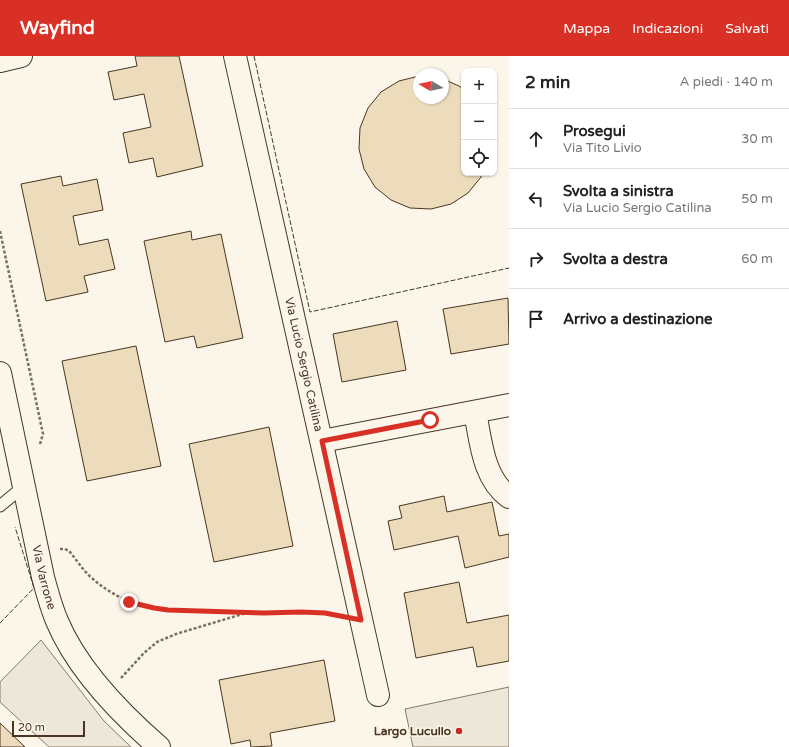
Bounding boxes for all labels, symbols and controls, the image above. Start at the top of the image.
text: Wayfind [20,17,95,39]
text: Mappa [563,20,610,37]
text: Indicazioni [632,20,703,37]
text: Salvati [725,20,769,37]
north arrow [413,68,449,104]
map controls [461,68,497,176]
button: + [461,68,497,104]
text: 2 min [525,72,570,93]
text: A piedi · 140 m [680,74,773,90]
button: − [461,104,497,140]
text: Prosegui [563,122,626,140]
icon: ahead [525,128,547,150]
text: 30 m [741,131,773,147]
button: locate [461,140,497,176]
text: Via Tito Livio [563,140,642,156]
text: Svolta a sinistra [563,182,674,200]
icon: left [525,188,547,210]
text: 50 m [741,191,773,207]
text: Via Lucio Sergio Catilina [563,200,712,216]
icon: right [525,248,547,270]
text: Svolta a destra [563,250,668,268]
text: 60 m [741,251,773,267]
street label: Via Lucio Sergio Catilina [282,296,326,433]
icon: arrive [525,308,547,330]
text: Arrivo a destinazione [563,310,713,328]
route start [421,411,439,429]
street label: Via Varrone [29,544,59,612]
route end [120,593,138,611]
scale bar [12,719,85,738]
text: 20 m [18,721,45,734]
place label: Largo Lucullo [374,724,451,739]
marker: Largo Lucullo [454,726,464,736]

